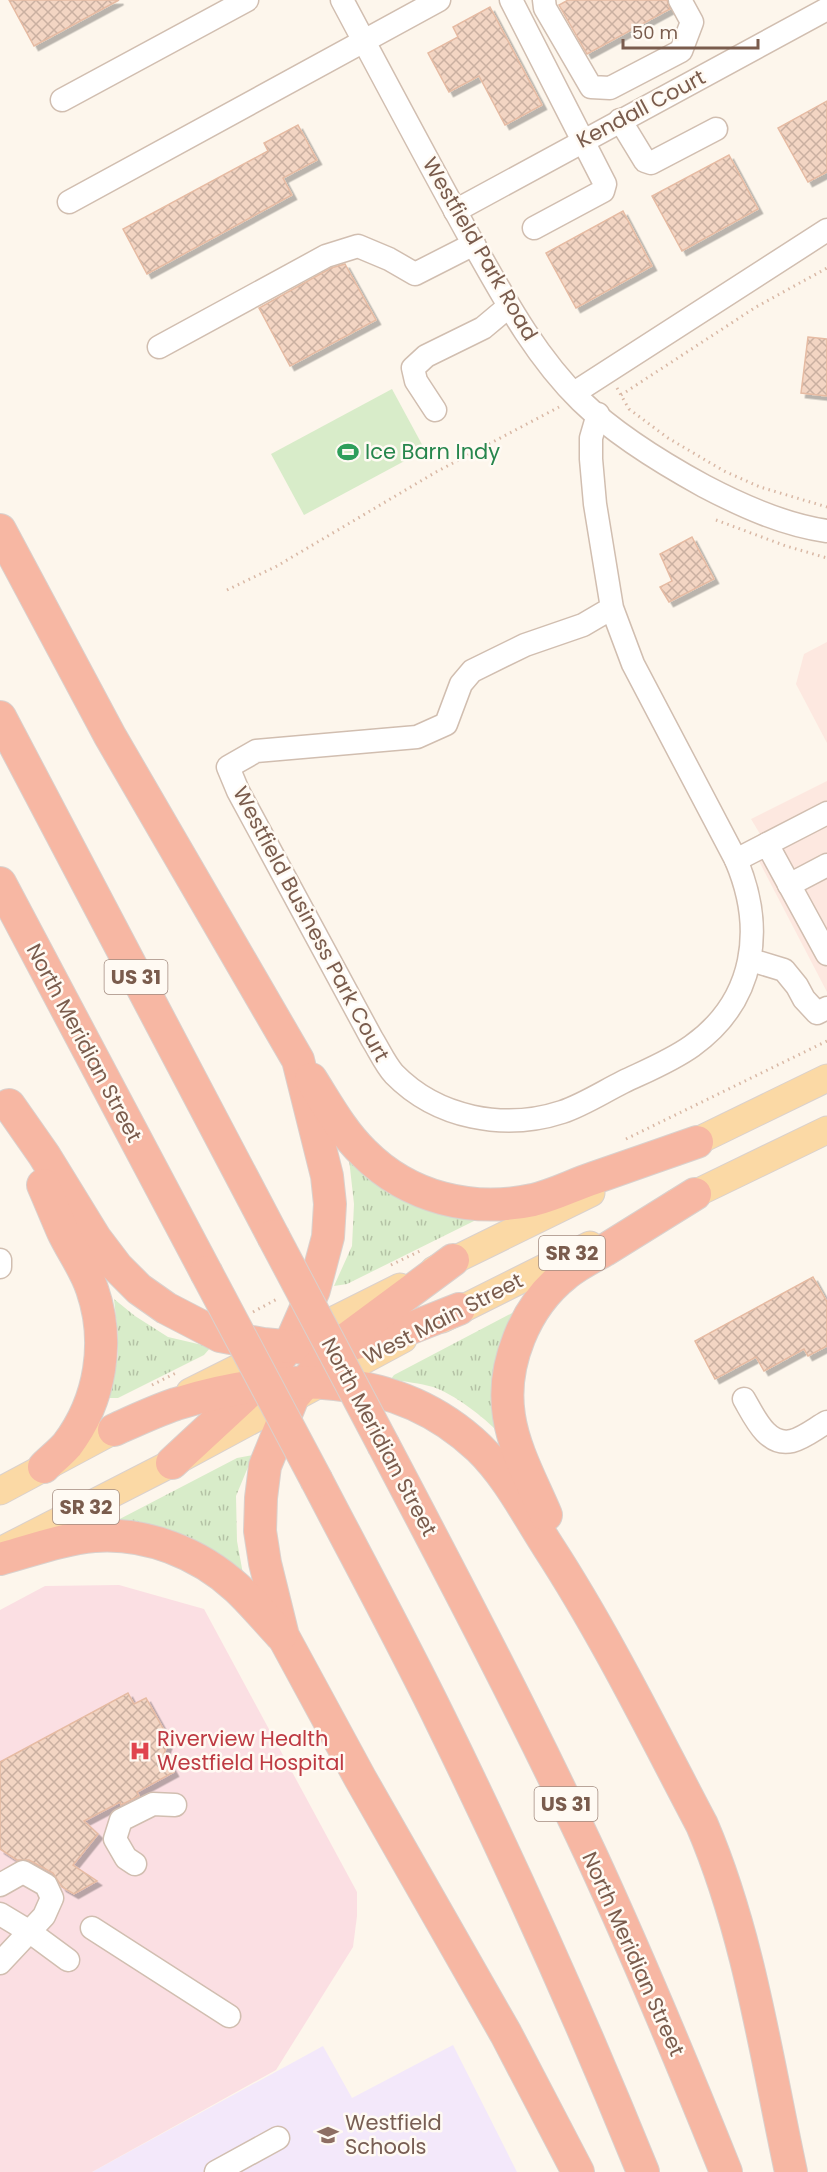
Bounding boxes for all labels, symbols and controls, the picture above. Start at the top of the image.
scale bar [623,12,758,50]
text: 50 m [632,20,678,45]
street label: Kendall Court [571,62,710,155]
street label: Westfield Park Road [416,152,545,346]
place label: Ice Barn Indy [365,437,500,466]
sports icon: Ice Barn Indy [336,440,360,464]
street label: Westfield Business Park Court [226,781,396,1066]
street label: North Meridian Street [20,938,149,1147]
road number: US 31 [104,960,168,994]
road number: SR 32 [539,1236,605,1270]
street label: West Main Street [358,1266,528,1371]
street label: North Meridian Street [315,1332,444,1541]
road number: SR 32 [53,1490,119,1524]
place label: Riverview Health Westfield Hospital [157,1724,345,1777]
hospital icon: Riverview Health Westfield Hospital [128,1739,152,1763]
road number: US 31 [534,1787,598,1821]
street label: North Meridian Street [575,1847,692,2061]
place label: Westfield Schools [345,2108,442,2161]
school or university icon: Westfield Schools [316,2123,340,2147]

